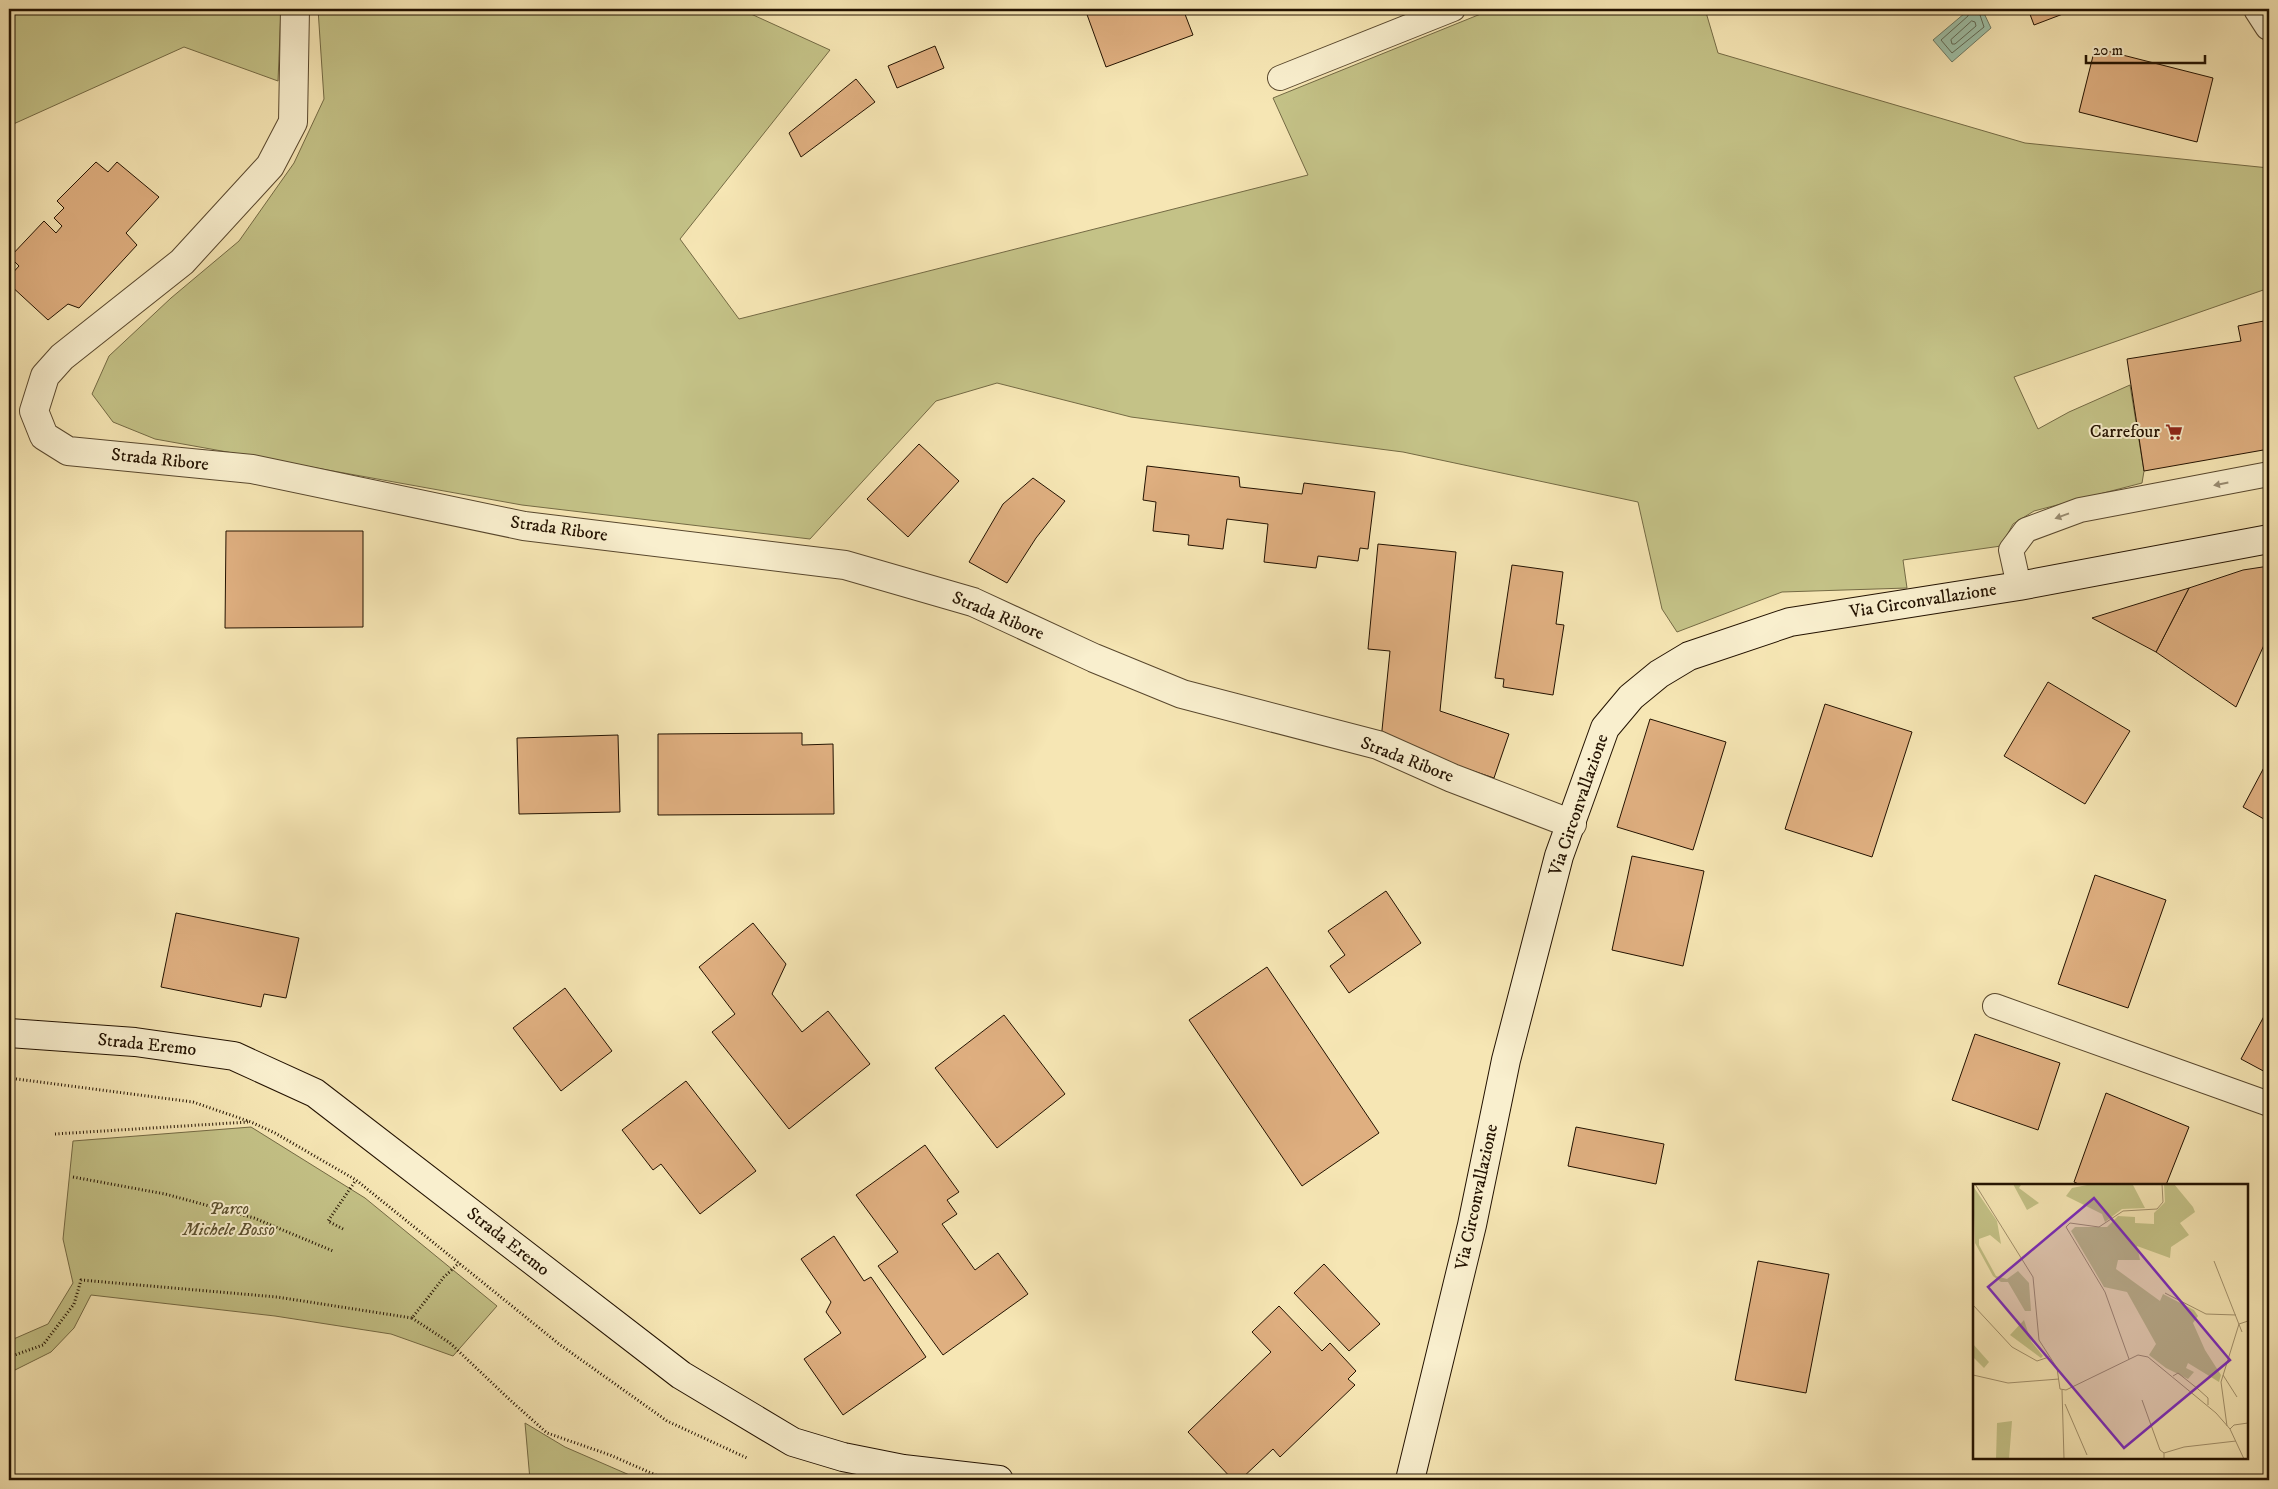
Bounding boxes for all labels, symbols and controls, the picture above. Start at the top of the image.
scale bar [2086,32,2204,64]
text: 20 m [2093,41,2123,60]
place label: Carrefour [2090,421,2160,443]
supermarket icon: Carrefour [2164,422,2184,442]
street label: Strada Ribore [110,444,210,476]
one-way arrow [2213,480,2229,488]
street label: Strada Ribore [509,511,609,547]
one-way arrow [2055,513,2070,520]
street label: Via Circonvallazione [1847,579,1998,624]
street label: Strada Ribore [949,587,1047,645]
street label: Via Circonvallazione [1544,731,1614,880]
street label: Strada Ribore [1357,732,1457,788]
street label: Strada Eremo [97,1029,198,1061]
street label: Via Circonvallazione [1451,1122,1503,1273]
inset map [1973,1184,2248,1459]
park label: Parco Michele Bosso [181,1198,275,1241]
street label: Strada Eremo [462,1203,554,1281]

